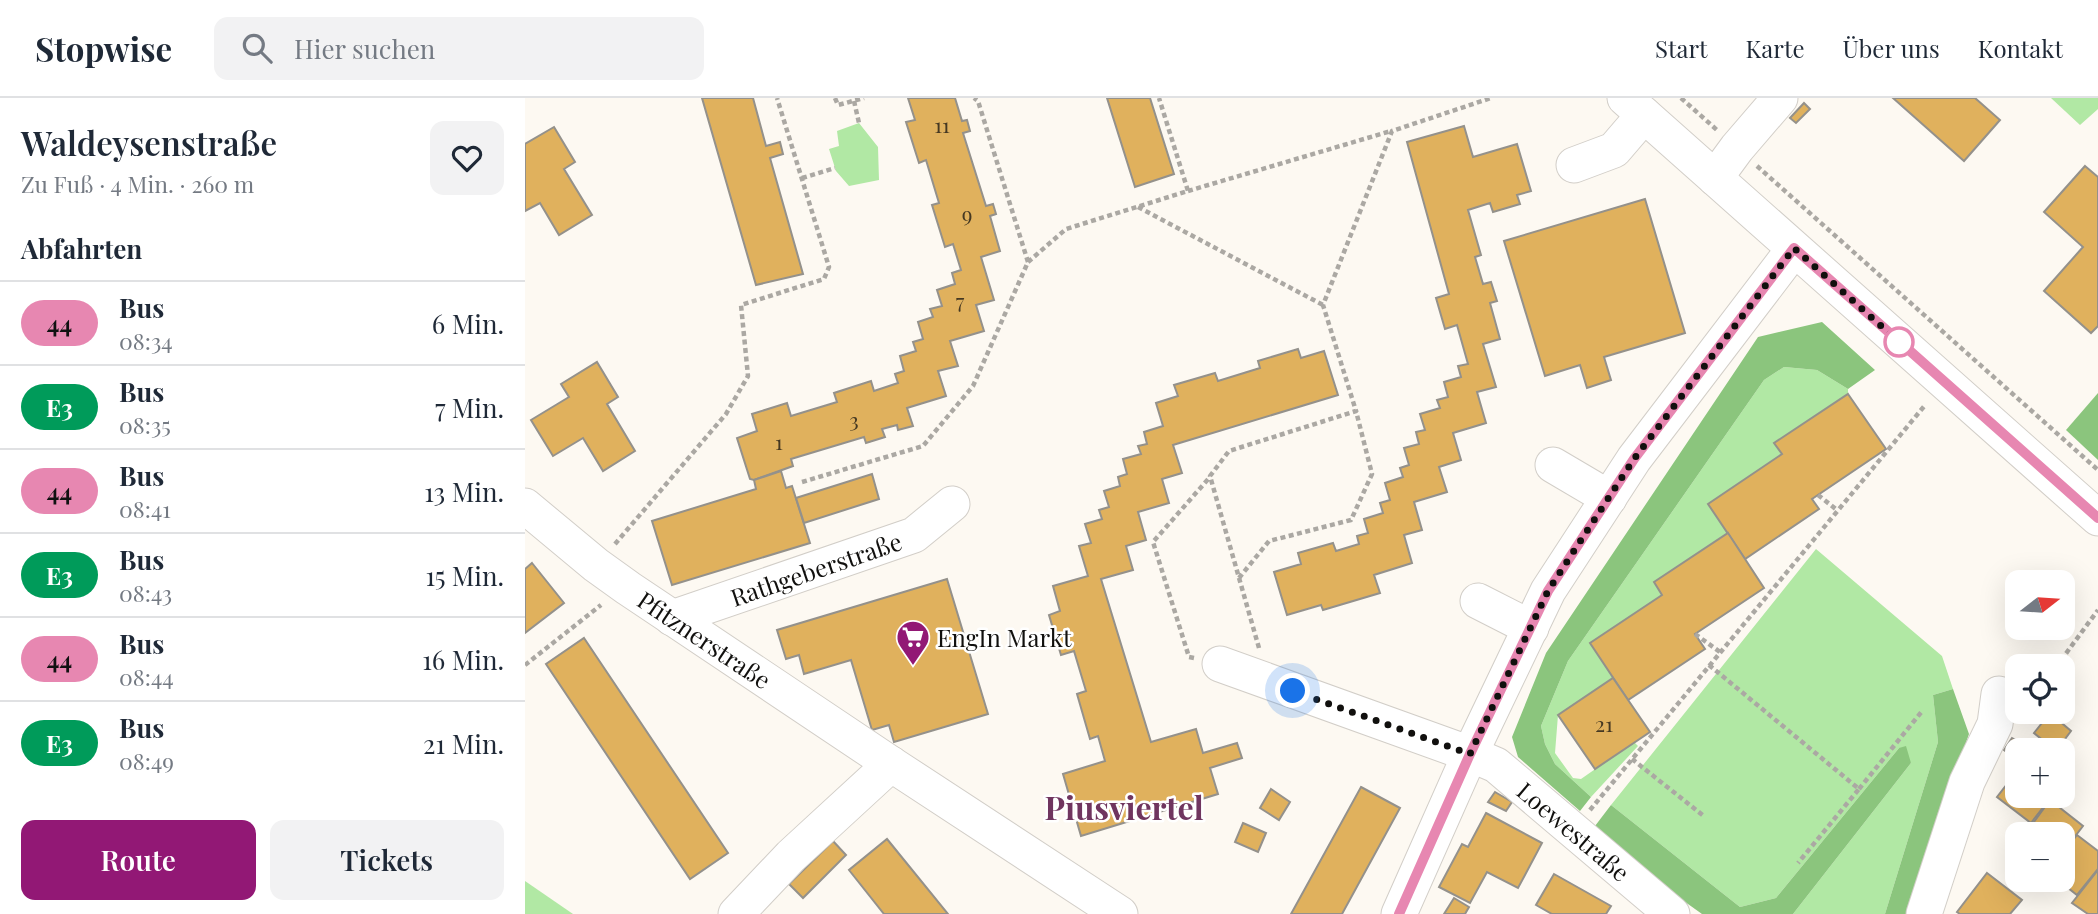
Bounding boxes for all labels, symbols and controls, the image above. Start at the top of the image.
search box [214,17,704,80]
text: Stopwise [35,26,172,70]
icon: search [238,29,276,67]
text: Hier suchen [294,31,435,66]
text: Start [1655,32,1708,64]
text: Karte [1746,32,1805,64]
text: Über uns [1843,32,1940,64]
text: Kontakt [1978,32,2063,64]
house number: 11 [934,110,950,138]
text: Waldeysenstraße [21,120,277,164]
button: heart [430,121,504,195]
text: Zu Fuß · 4 Min. · 260 m [21,168,254,199]
house number: 9 [962,199,972,227]
text: Abfahrten [21,231,142,266]
house number: 7 [956,286,965,314]
text: Bus [119,290,164,325]
text: 6 Min. [432,306,504,341]
text: 44 [47,307,72,339]
text: 08:34 [119,325,173,356]
unlabelled marker [1884,327,1914,357]
text: Bus [119,374,164,409]
text: 7 Min. [435,390,504,425]
text: E3 [46,391,73,423]
house number: 3 [849,405,859,433]
text: 08:35 [119,409,171,440]
house number: 1 [775,427,783,455]
text: Bus [119,458,164,493]
text: 13 Min. [424,474,504,509]
text: 44 [47,475,72,507]
text: 08:41 [119,493,171,524]
street label: Rathgeberstraße [726,525,906,613]
text: Bus [119,542,164,577]
text: 15 Min. [425,558,504,593]
text: E3 [46,559,73,591]
north arrow [2005,570,2075,640]
map controls [2005,570,2075,892]
text: 08:43 [119,577,172,608]
street label: Pfitznerstraße [632,583,777,695]
supermarket icon: EngIn Markt [894,618,932,667]
place label: EngIn Markt [937,621,1072,653]
text: Bus [119,626,164,661]
text: 16 Min. [422,642,504,677]
text: 44 [47,643,72,675]
button: locate [2005,654,2075,724]
text: 08:44 [119,661,174,692]
your location [1275,673,1310,708]
house number: 21 [1595,709,1613,737]
text: Bus [119,710,164,745]
text: 21 Min. [423,726,504,761]
text: E3 [46,727,73,759]
button: + [2005,738,2075,808]
text: 08:49 [119,745,174,776]
street label: Loewestraße [1511,774,1637,888]
district label: Piusviertel [1044,785,1204,828]
button: Route [21,820,256,900]
button: Tickets [270,820,504,900]
button: − [2005,822,2075,892]

